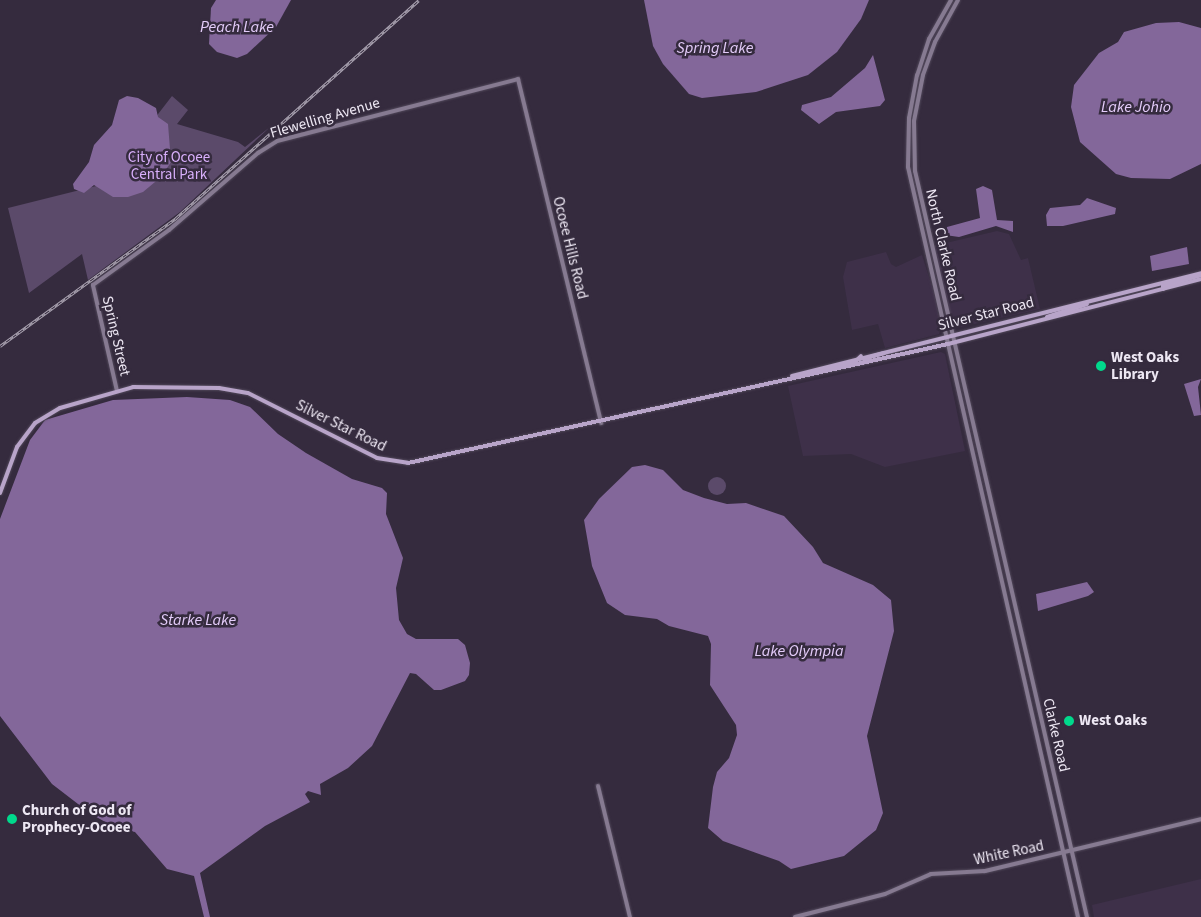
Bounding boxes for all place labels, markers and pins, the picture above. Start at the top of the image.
place label: West Oaks Library [1111,348,1179,383]
marker: West Oaks Library [1095,360,1107,372]
place label: West Oaks [1079,712,1147,730]
marker: West Oaks [1063,715,1075,727]
place label: Church of God of Prophecy-Ocoee [22,801,131,836]
marker: Church of God of Prophecy-Ocoee [6,813,18,825]

